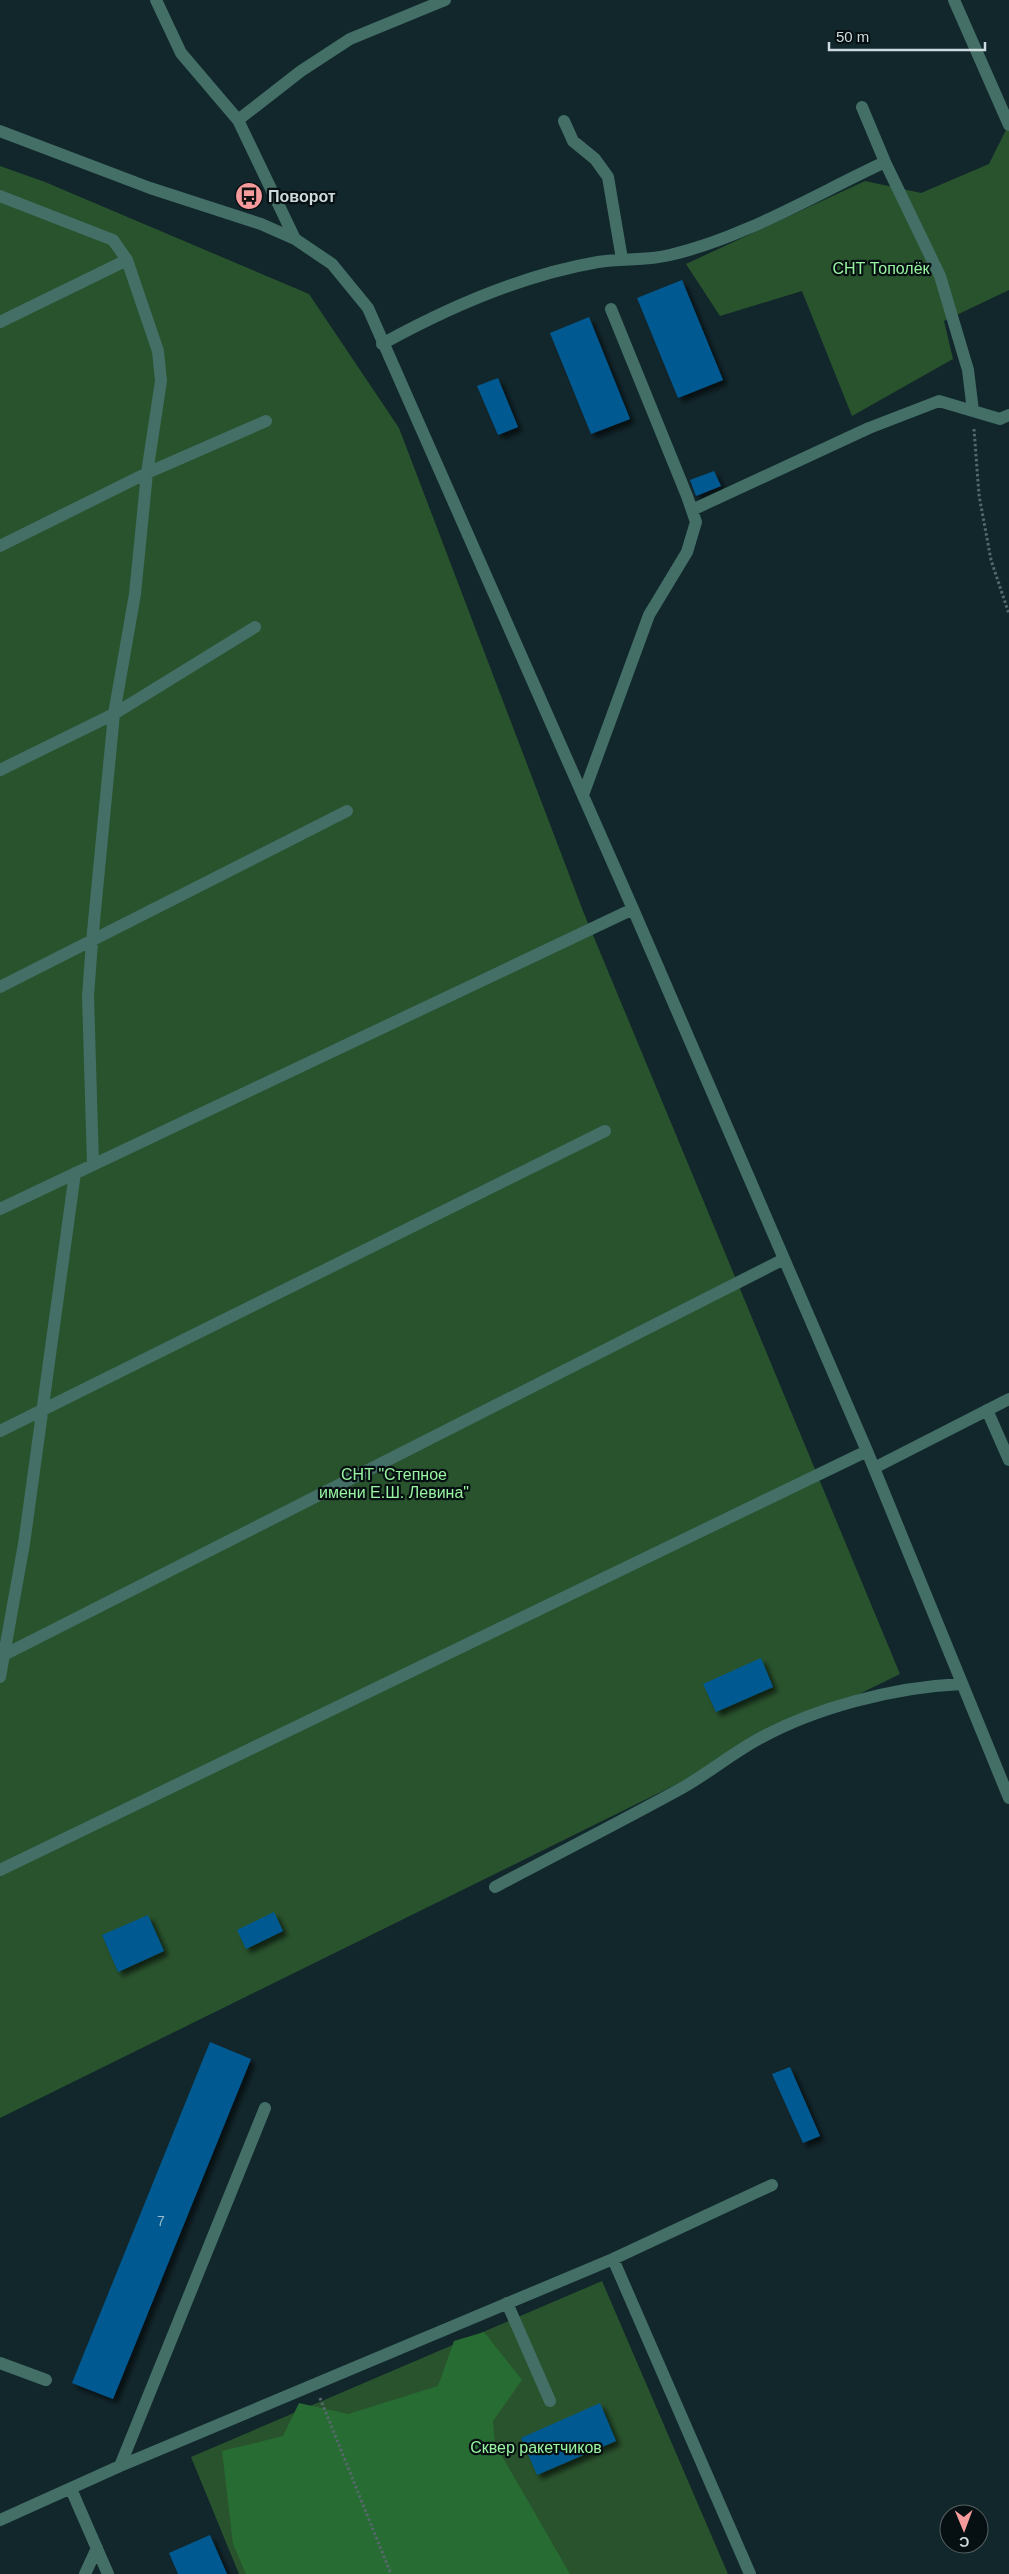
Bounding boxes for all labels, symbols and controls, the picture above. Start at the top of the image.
scale bar [829,20,985,52]
text: 50 m [836,28,869,45]
bus stop icon: Поворот [234,181,264,211]
place label: Поворот [268,188,336,205]
park label: СНТ Тополёк [832,260,931,277]
park label: СНТ "Степное имени Е.Ш. Левина" [319,1466,469,1501]
house number: 7 [157,2213,165,2229]
park label: Сквер ракетчиков [470,2439,602,2456]
north arrow [939,2504,989,2554]
text: С [959,2534,969,2550]

